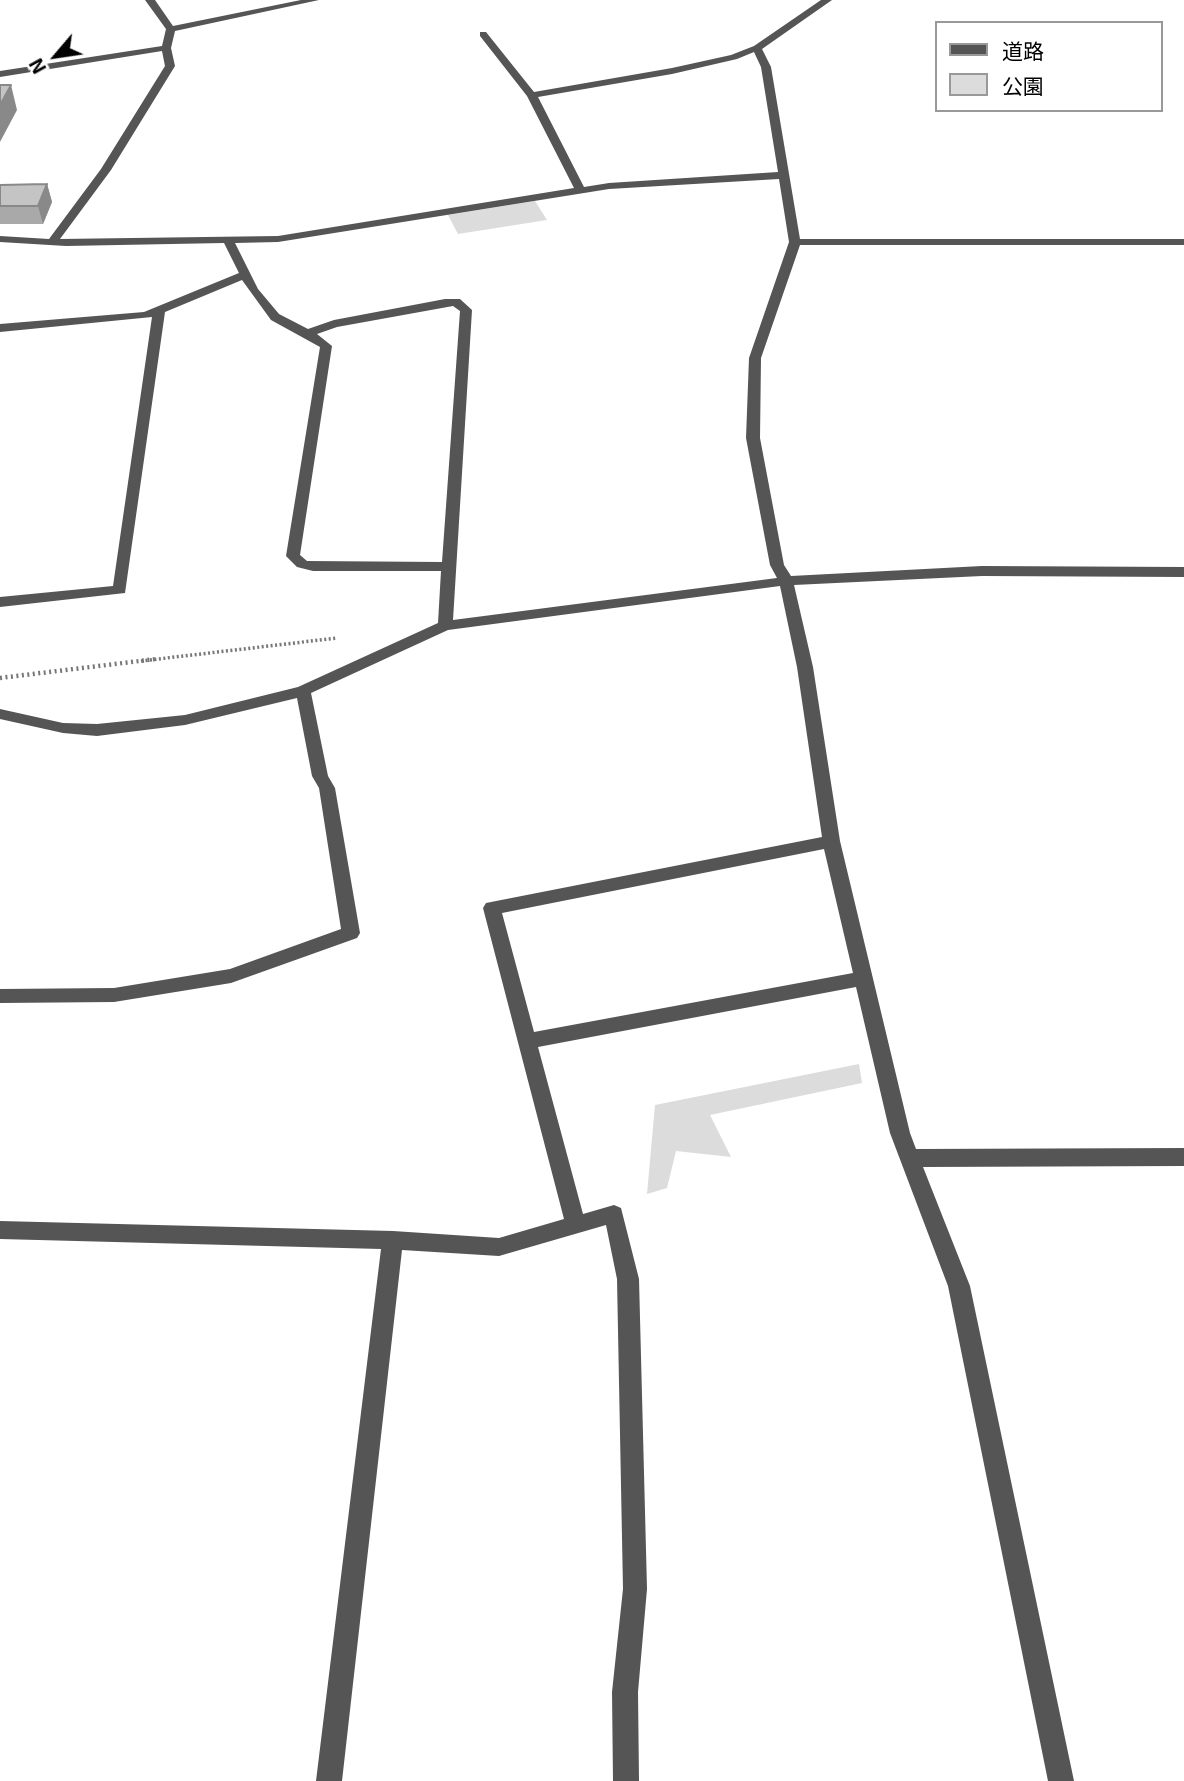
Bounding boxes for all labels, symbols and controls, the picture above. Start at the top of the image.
north arrow [21,21,91,91]
legend [936,21,1163,112]
text: 道路 [1002,38,1044,63]
text: N [24,55,51,78]
text: 公園 [1002,73,1044,98]

